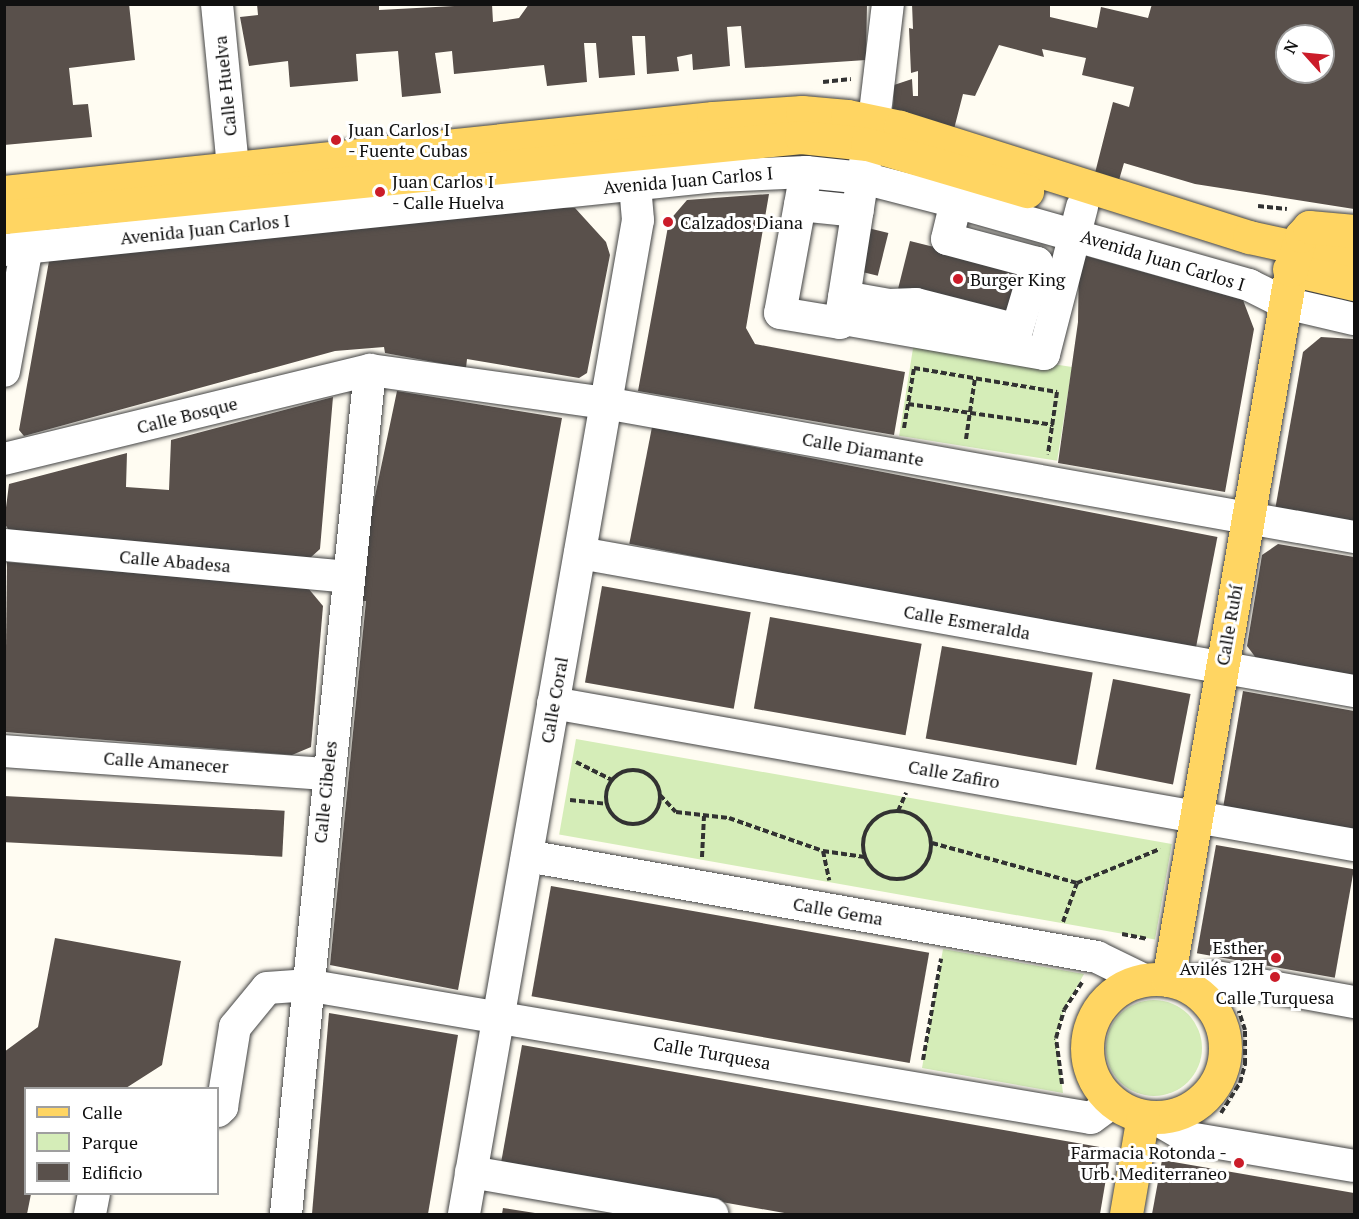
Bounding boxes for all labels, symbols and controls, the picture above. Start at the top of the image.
north arrow [1275,24,1335,84]
street label: Calle Huelva [209,35,241,137]
text: N [1278,36,1303,57]
place label: Juan Carlos I - Fuente Cubas [348,119,469,162]
marker: Juan Carlos I - Fuente Cubas [329,133,343,147]
street label: Avenida Juan Carlos I [602,162,774,198]
place label: Juan Carlos I - Calle Huelva [392,171,505,213]
marker: Juan Carlos I - Calle Huelva [373,185,387,199]
street label: Avenida Juan Carlos I [119,209,291,249]
place label: Calzados Diana [680,211,803,233]
marker: Calzados Diana [661,215,675,229]
street label: Avenida Juan Carlos I [1078,225,1248,295]
place label: Burger King [970,268,1065,290]
marker: Burger King [951,272,965,286]
street label: Calle Bosque [134,392,240,438]
street label: Calle Diamante [800,428,926,470]
street label: Calle Abadesa [118,545,232,577]
street label: Calle Rubí [1211,583,1247,667]
street label: Calle Esmeralda [902,600,1032,644]
street label: Calle Coral [536,655,572,745]
street label: Calle Cibeles [309,740,341,844]
street label: Calle Amanecer [103,747,229,777]
street label: Calle Zafiro [906,755,1002,793]
street label: Calle Gema [791,892,885,930]
place label: Esther Avilés 12H [1180,937,1264,980]
marker: Esther Avilés 12H [1269,951,1283,965]
marker: Calle Turquesa [1268,970,1282,984]
place label: Calle Turquesa [1216,986,1334,1008]
street label: Calle Turquesa [652,1032,772,1074]
legend [24,1087,219,1195]
text: Calle [82,1100,123,1124]
text: Parque [82,1130,138,1154]
place label: Farmacia Rotonda - Urb. Mediterraneo [1070,1142,1227,1184]
marker: Farmacia Rotonda - Urb. Mediterraneo [1232,1156,1246,1170]
text: Edificio [82,1160,142,1184]

